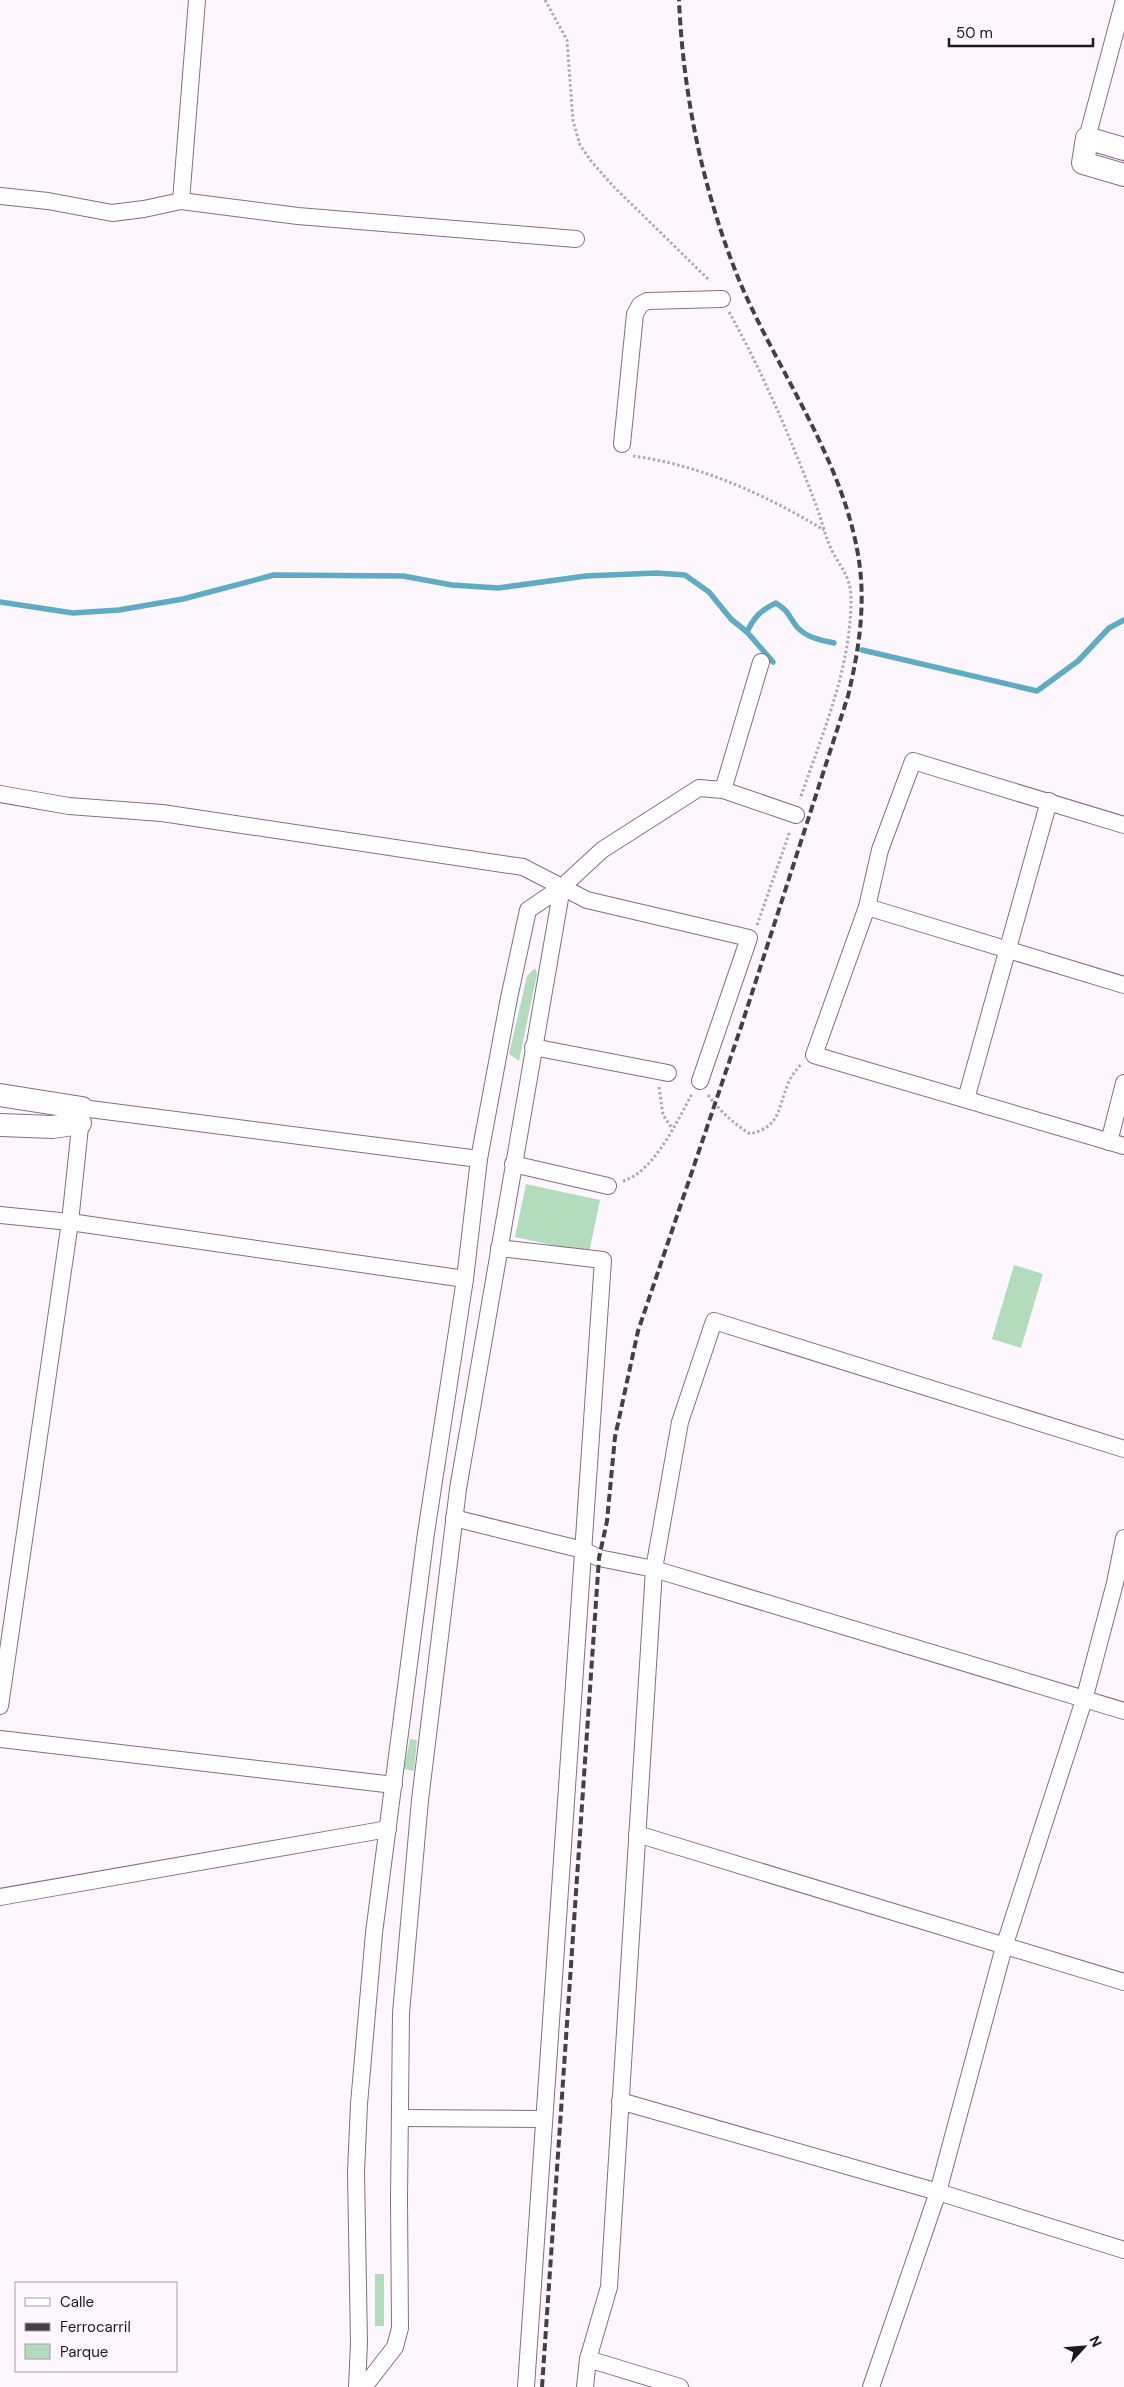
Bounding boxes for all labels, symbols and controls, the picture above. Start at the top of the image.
scale bar [949,15,1093,47]
text: 50 m [956,23,993,43]
legend [15,2282,178,2372]
text: Calle [60,2292,94,2312]
text: Ferrocarril [60,2317,131,2337]
north arrow [1059,2322,1109,2372]
text: N [1085,2333,1106,2350]
text: Parque [60,2342,108,2362]

